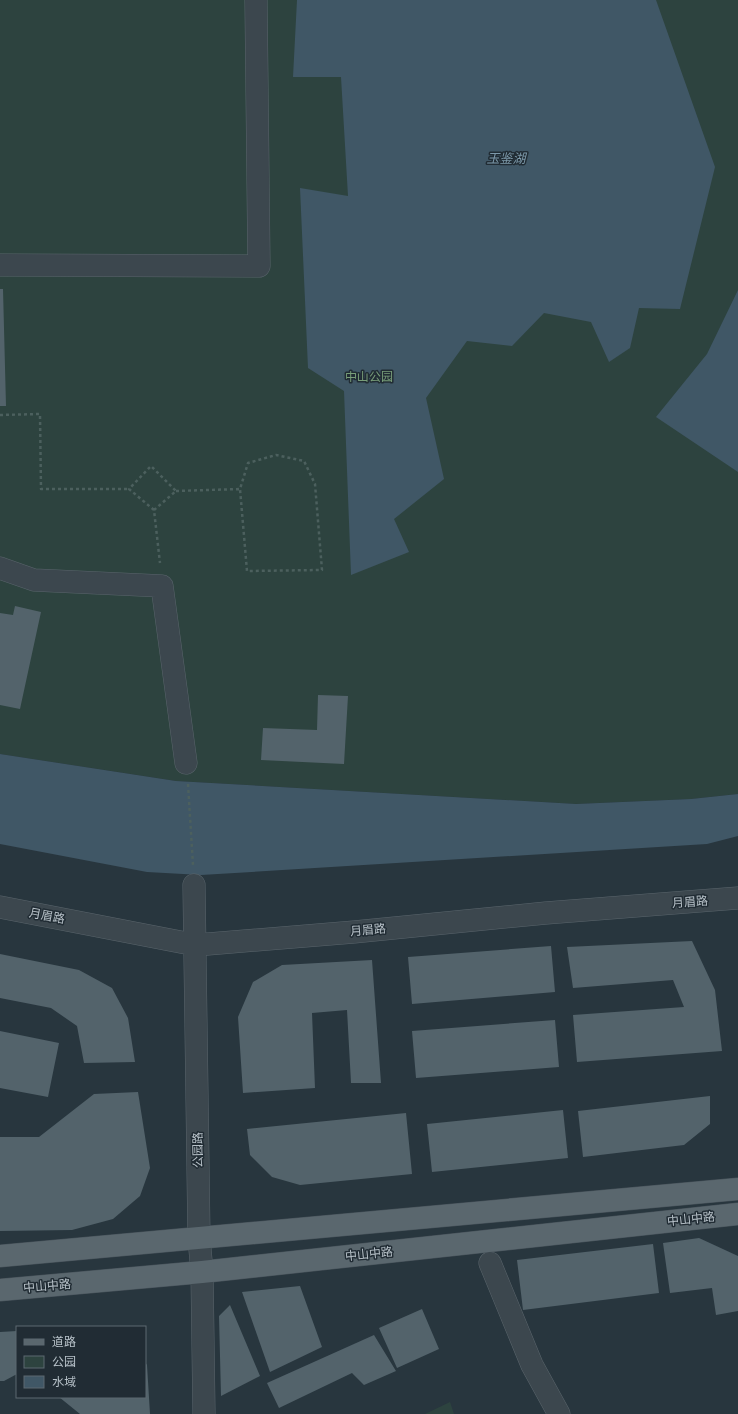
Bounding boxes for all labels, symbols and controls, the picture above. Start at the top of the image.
water label: 玉鉴湖 [486,151,527,166]
park label: 中山公园 [345,370,393,384]
street label: 月眉路 [672,894,708,910]
street label: 月眉路 [28,906,66,926]
street label: 月眉路 [349,921,387,939]
street label: 公园路 [191,1132,205,1168]
street label: 中山中路 [666,1210,716,1228]
street label: 中山中路 [344,1245,394,1263]
street label: 中山中路 [22,1277,72,1295]
legend [16,1326,146,1398]
text: 道路 [52,1335,76,1349]
text: 公园 [52,1355,76,1369]
text: 水域 [52,1375,76,1389]

